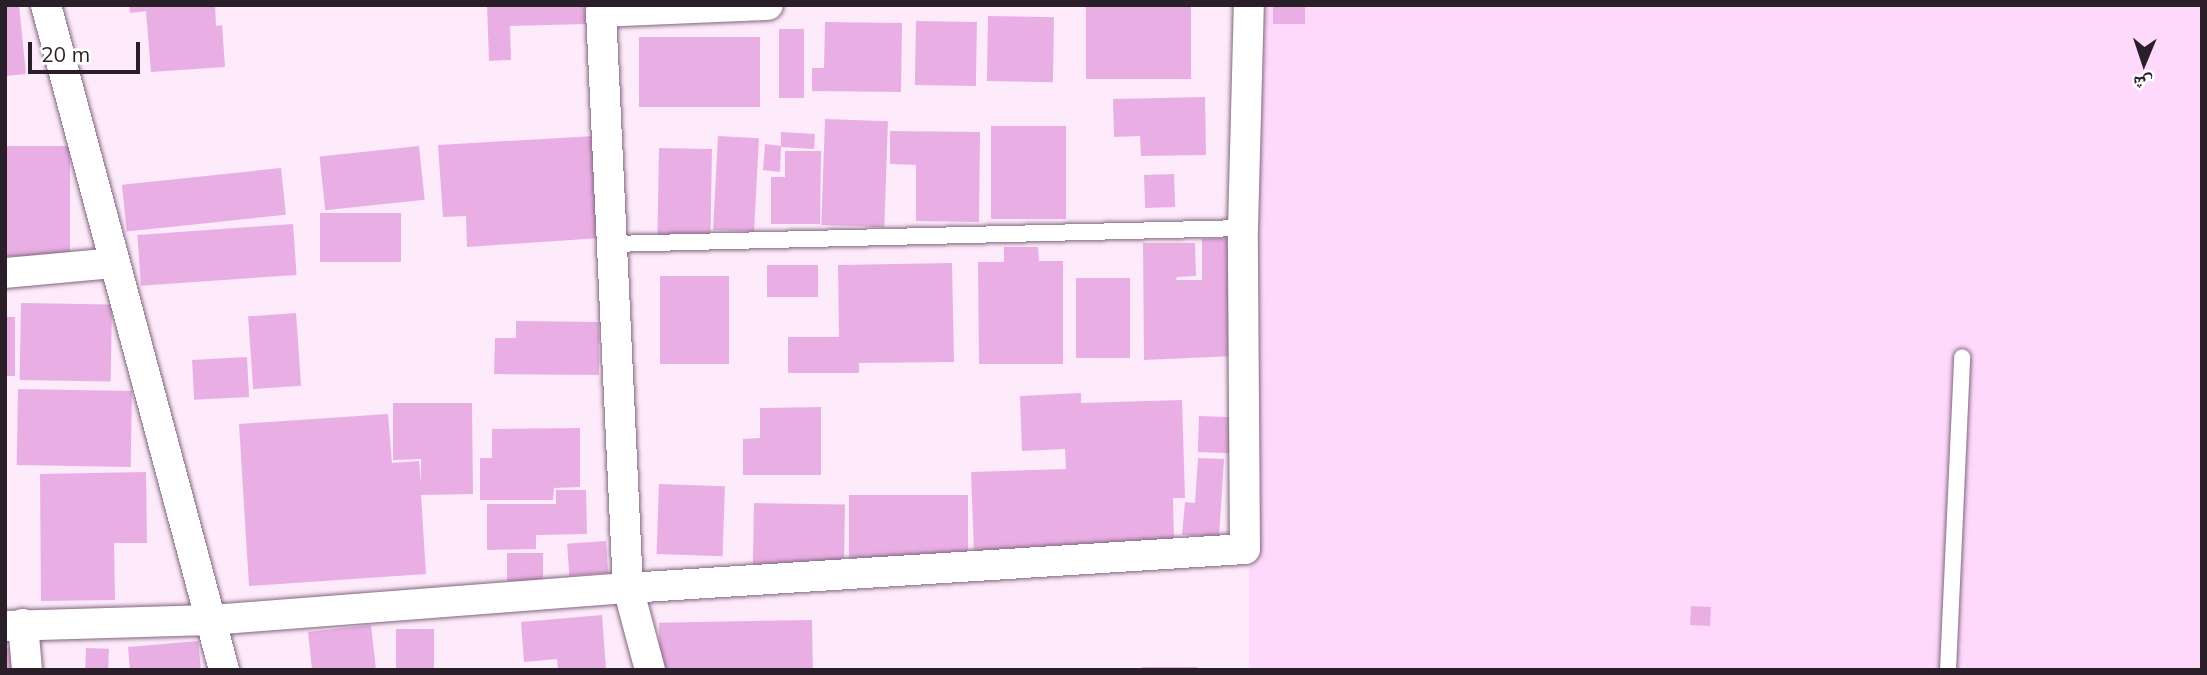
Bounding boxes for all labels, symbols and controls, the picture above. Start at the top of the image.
scale bar [32,28,144,72]
north arrow [2109,28,2179,98]
text: 20 m [41,41,90,67]
text: ش [2133,72,2154,96]

